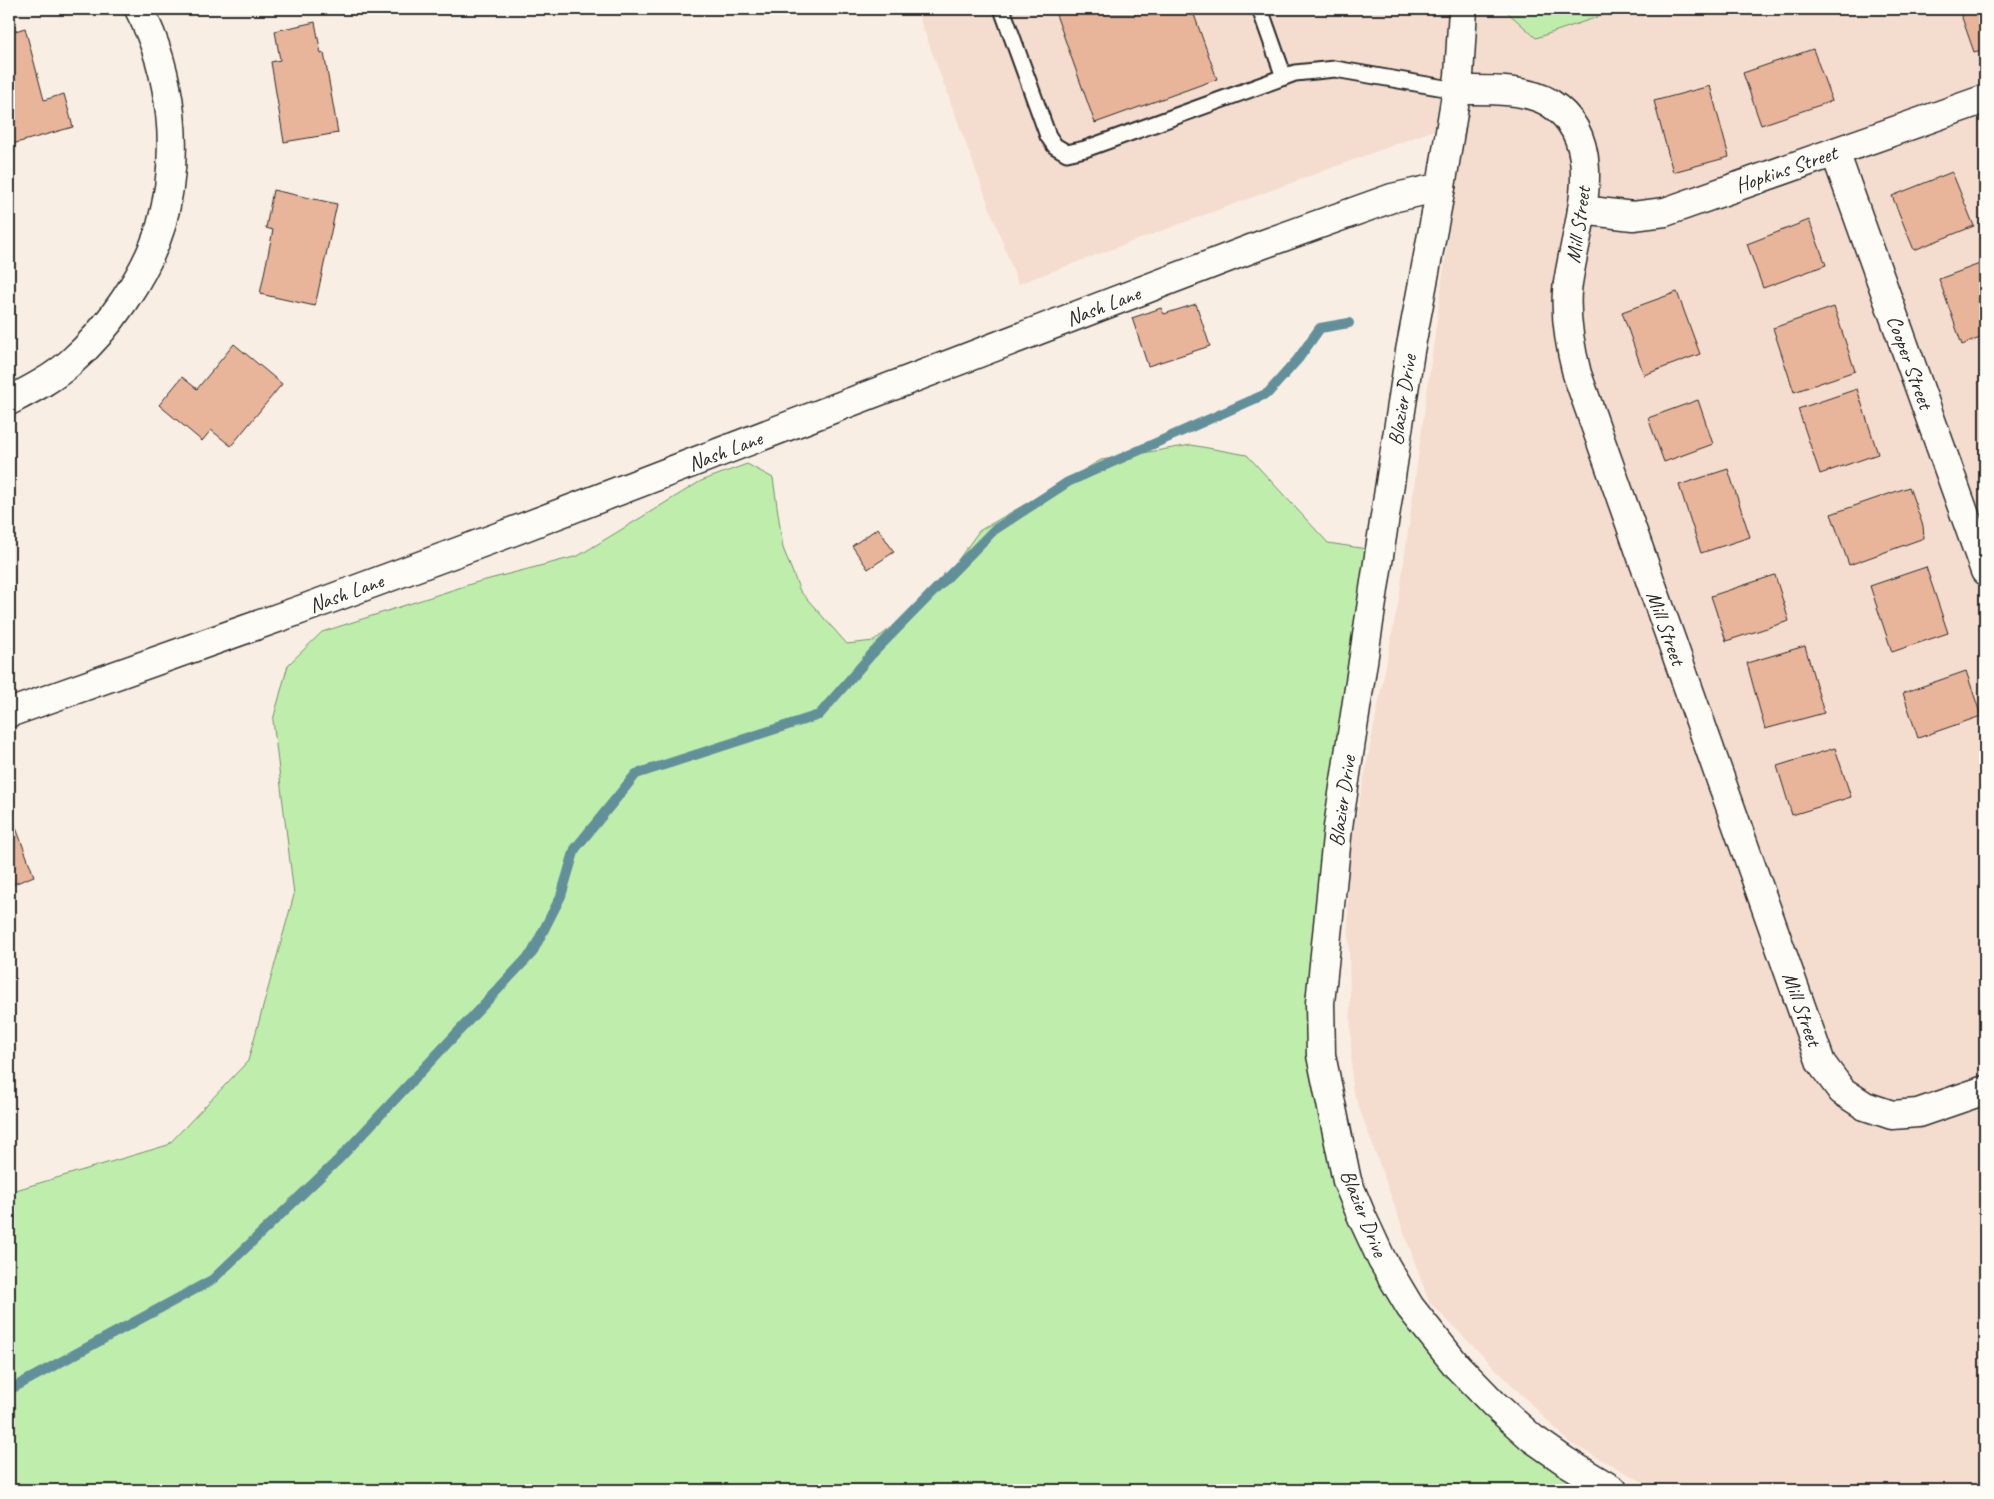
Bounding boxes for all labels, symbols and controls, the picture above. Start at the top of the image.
street label: Hopkins Street [1732,139,1842,199]
street label: Mill Street [1560,183,1596,265]
street label: Nash Lane [1062,280,1145,332]
street label: Cooper Street [1881,312,1940,414]
street label: Blazier Drive [1382,352,1422,447]
street label: Nash Lane [684,425,767,477]
street label: Nash Lane [305,567,388,618]
street label: Mill Street [1641,587,1692,670]
street label: Blazier Drive [1323,753,1361,848]
street label: Mill Street [1777,968,1828,1051]
street label: Blazier Drive [1335,1166,1394,1261]

